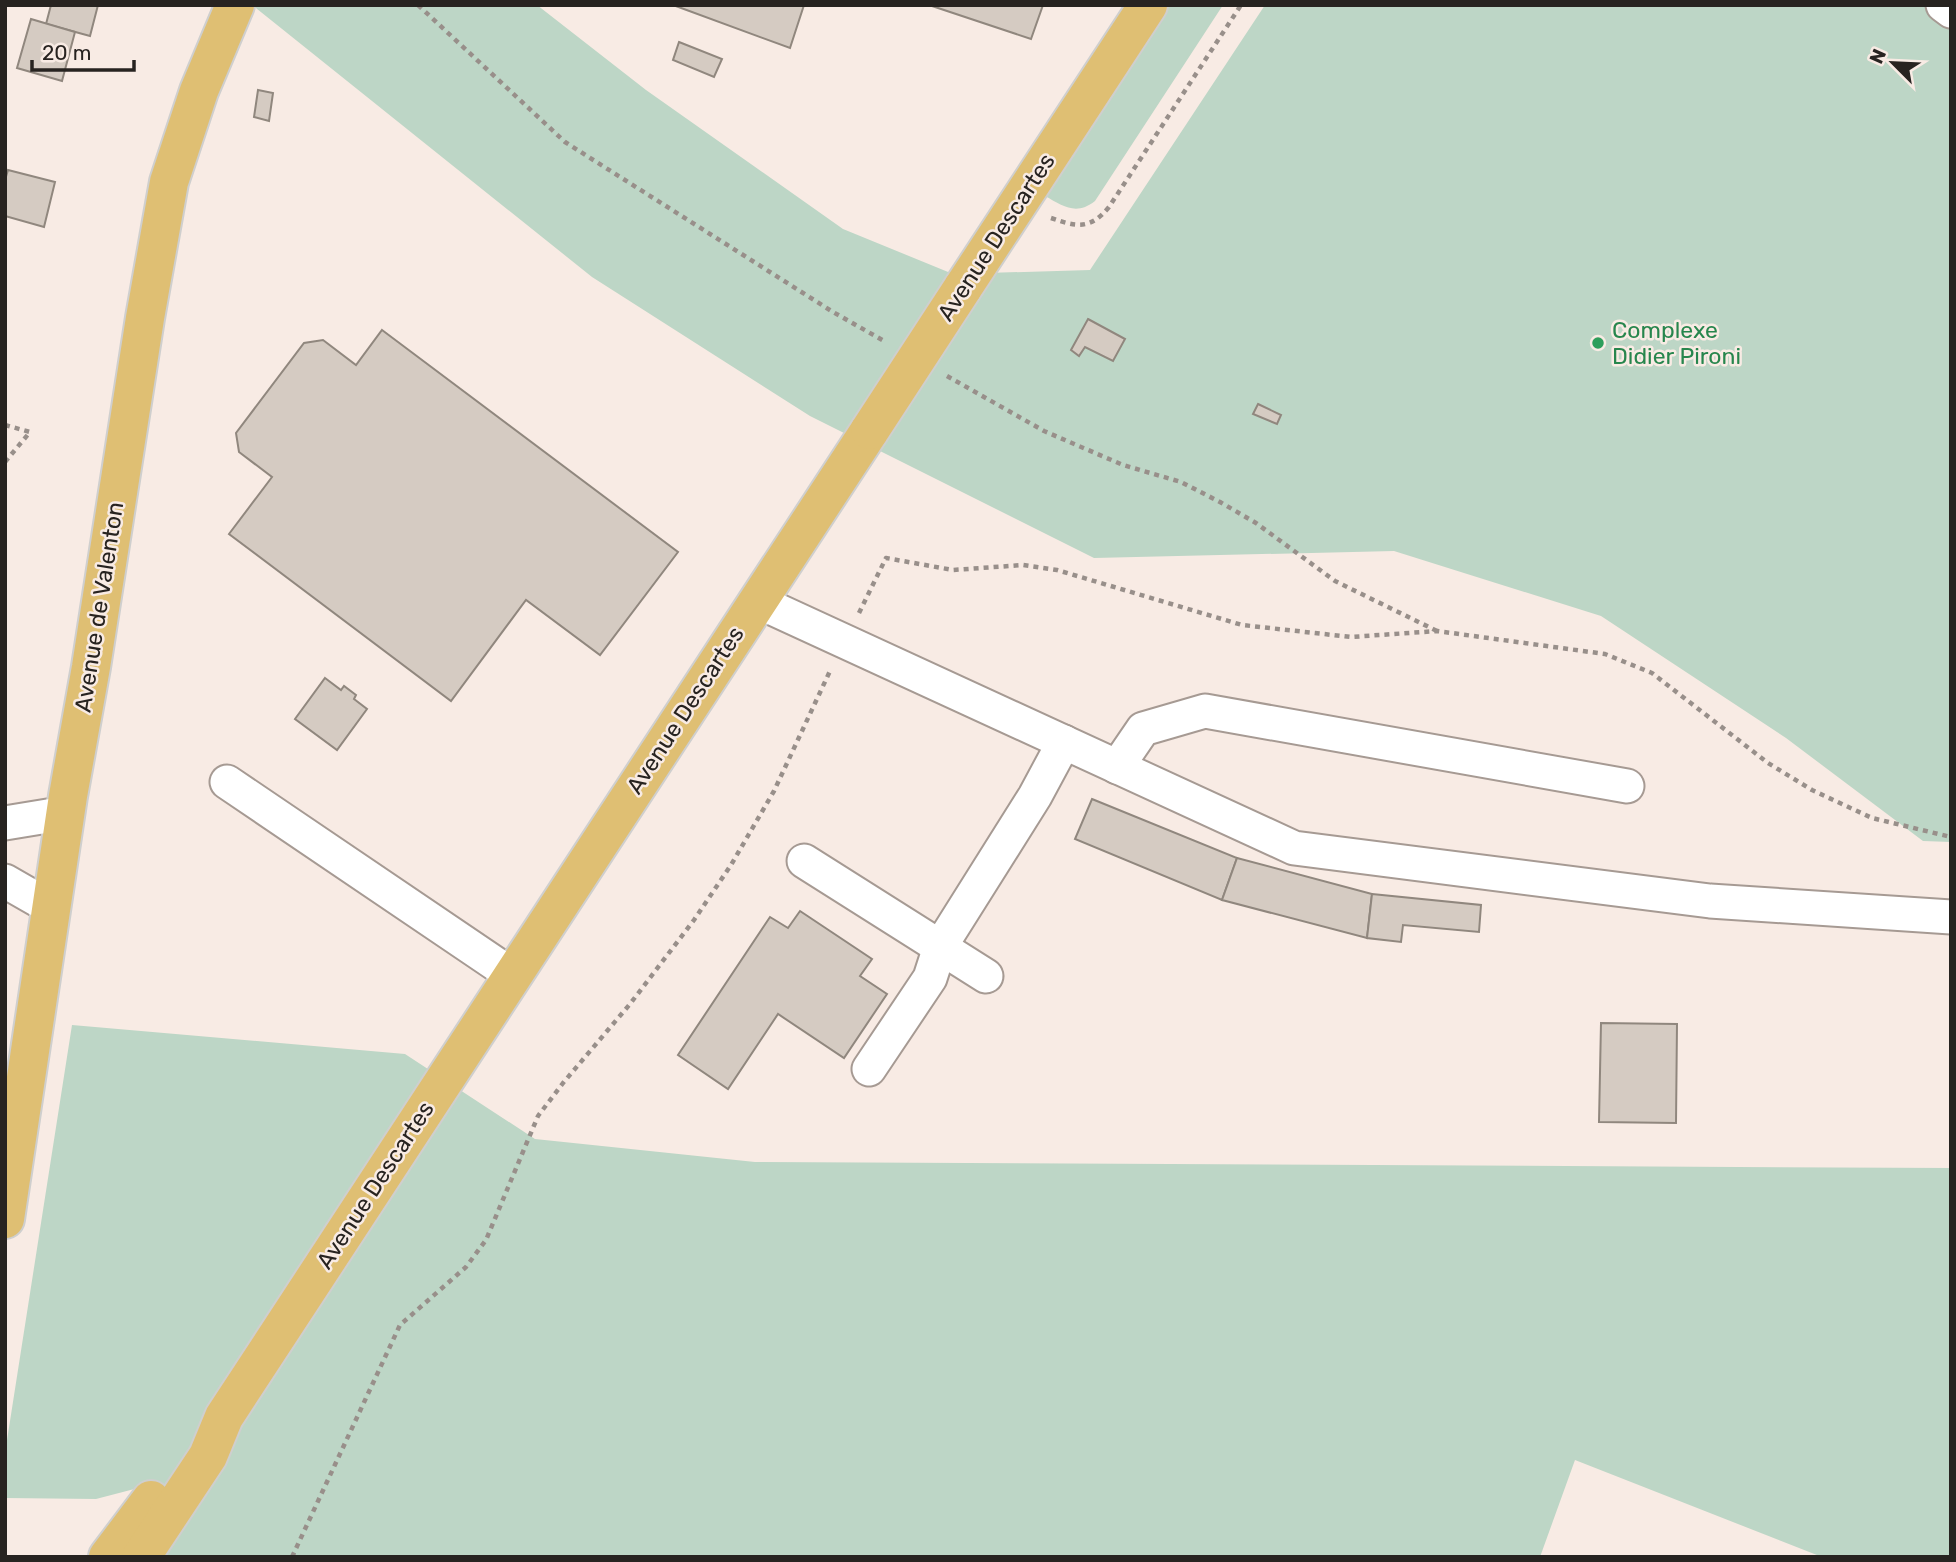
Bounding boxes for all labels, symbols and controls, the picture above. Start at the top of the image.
scale bar [32,28,133,72]
north arrow [1858,28,1928,98]
text: 20 m [42,40,91,65]
text: N [1865,45,1891,67]
street label: Avenue Descartes [931,148,1061,326]
place label: Complexe Didier Pironi [1612,316,1741,370]
marker: Complexe Didier Pironi [1590,335,1606,351]
street label: Avenue de Valenton [69,500,129,714]
street label: Avenue Descartes [620,621,750,799]
street label: Avenue Descartes [310,1096,440,1274]

